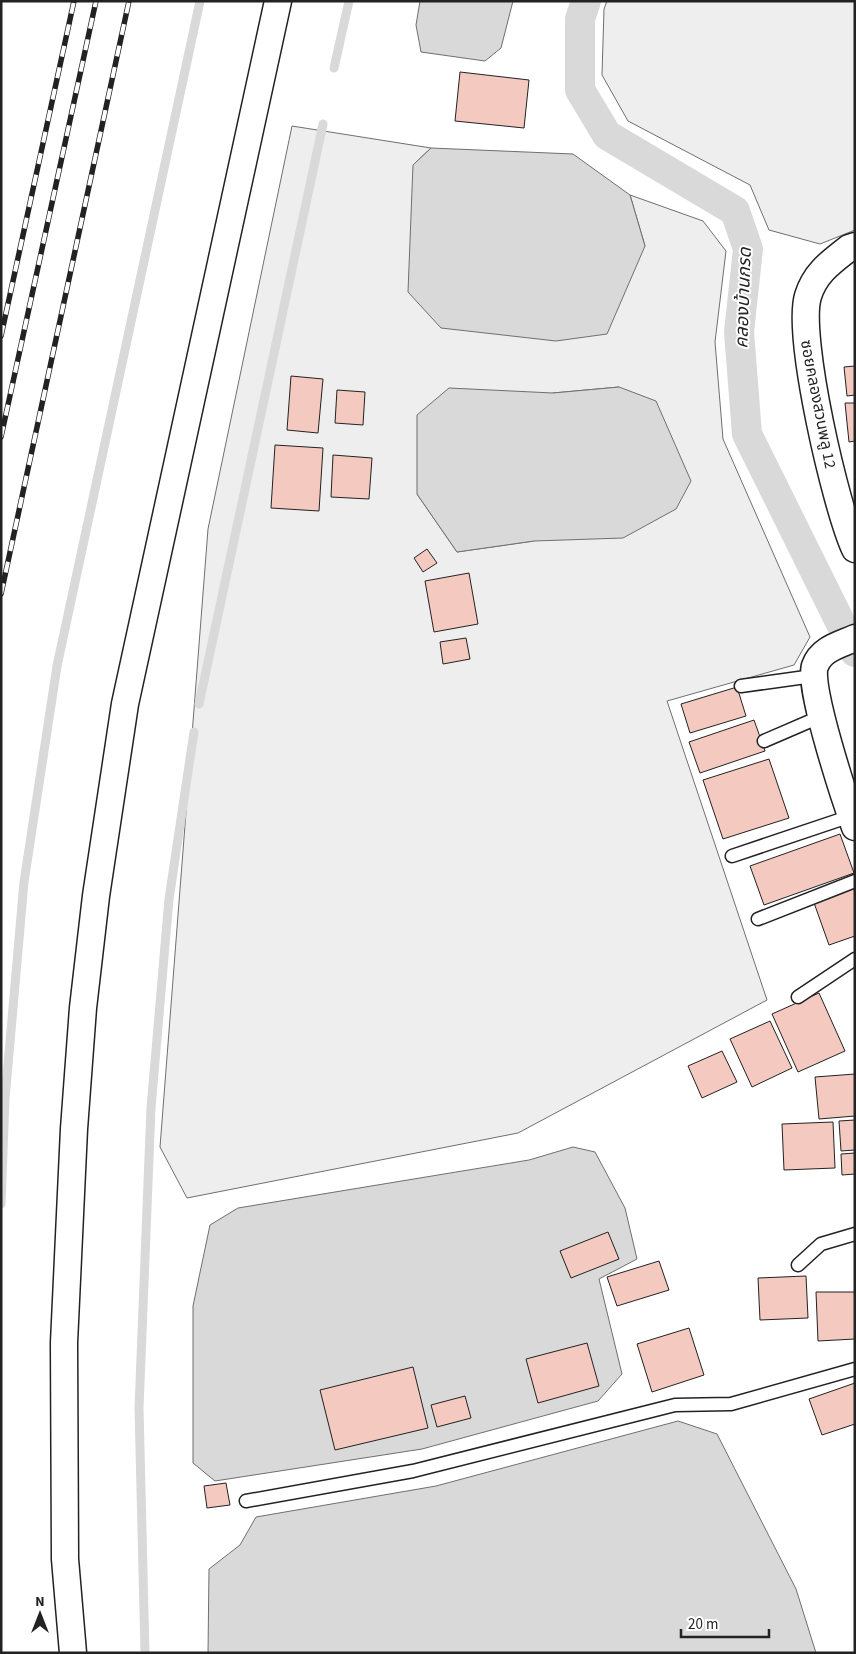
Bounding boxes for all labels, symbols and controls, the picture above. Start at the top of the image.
water label: คลองบ้านกรด [729,246,758,349]
street label: ซอยคลองสวนพลู 12 [795,338,841,470]
north arrow [15,1589,65,1639]
text: N [35,1592,45,1612]
scale bar [681,1606,768,1638]
text: 20 m [688,1614,718,1635]

